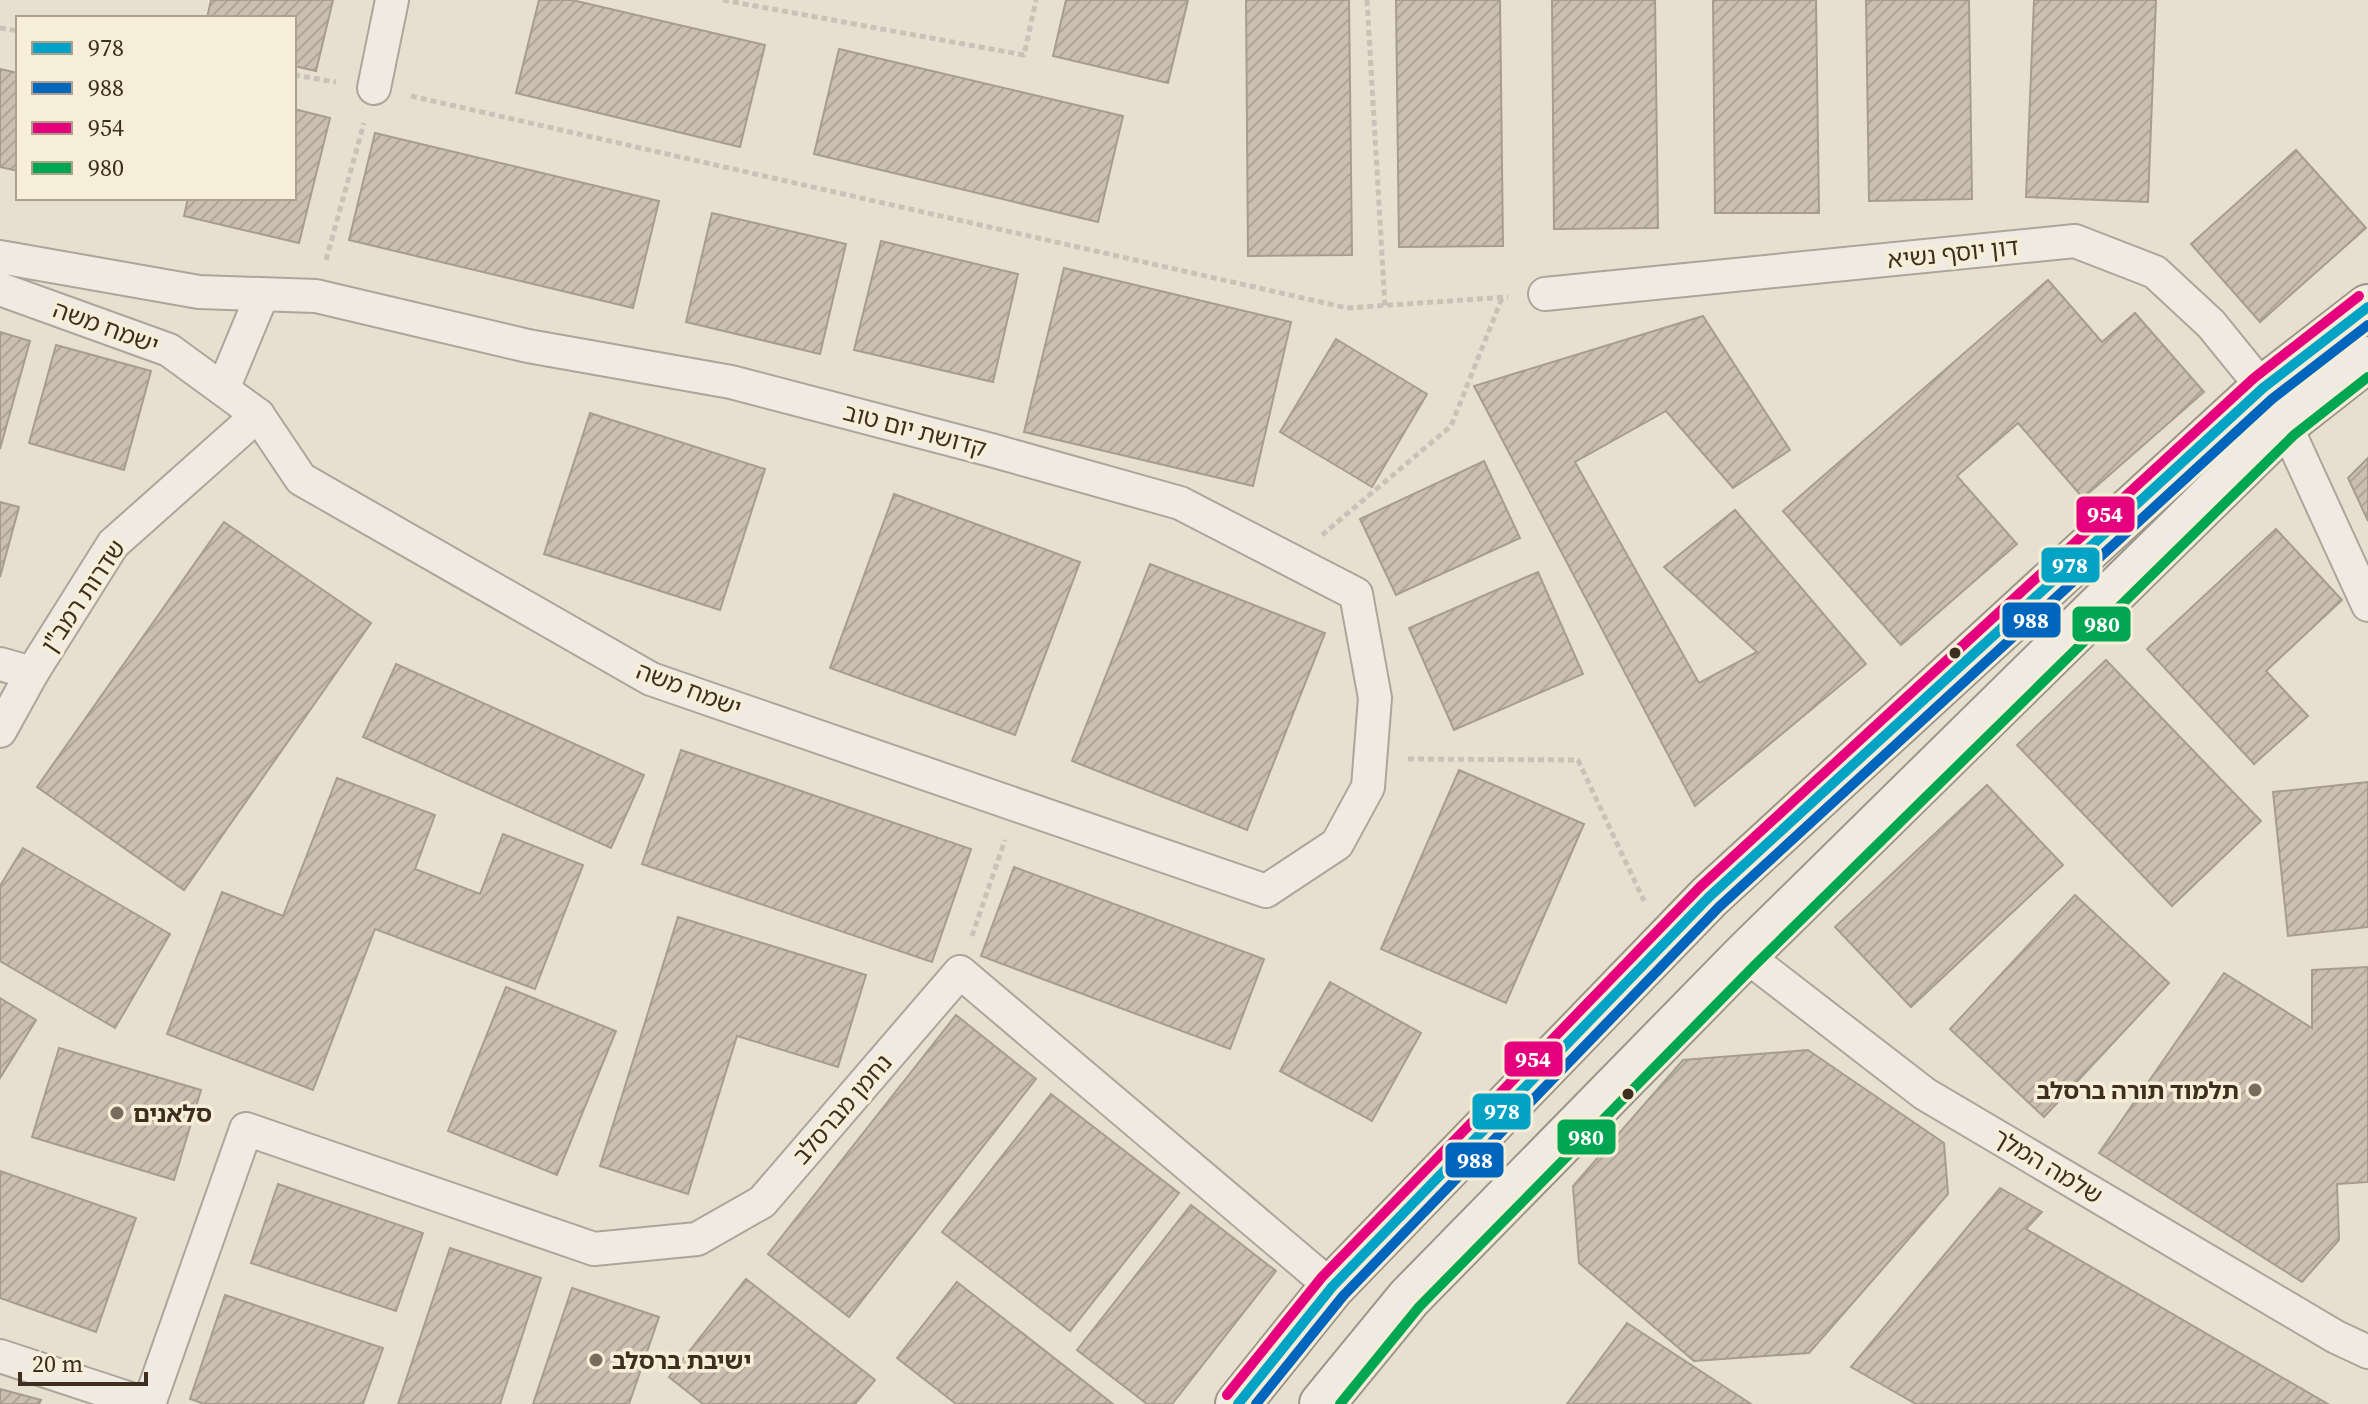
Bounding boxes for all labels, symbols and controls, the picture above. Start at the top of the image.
legend [16,16,296,200]
text: 978 [88,31,124,64]
text: 988 [88,71,124,104]
text: 954 [88,111,124,144]
text: 980 [88,151,124,184]
street label: דון יוסף נשיא [1886,230,2020,276]
street label: ישמח משה [49,293,163,361]
street label: קדושת יום טוב [840,395,990,465]
line badge: 954 [2075,495,2136,534]
text: 954 [2087,499,2123,529]
street label: שדרות רמב"ן [33,533,133,659]
line badge: 978 [2040,546,2101,584]
text: 978 [2052,550,2088,580]
line badge: 988 [2001,601,2062,639]
text: 988 [2013,605,2049,635]
line badge: 980 [2071,605,2132,643]
text: 980 [2084,609,2120,639]
unlabelled marker [1947,645,1963,661]
street label: ישמח משה [632,654,746,724]
line badge: 954 [1503,1040,1564,1078]
text: 954 [1515,1044,1551,1074]
street label: נחמן מברסלב [785,1047,899,1171]
place label: תלמוד תורה ברסלב [2037,1074,2239,1107]
marker: תלמוד תורה ברסלב [2246,1081,2264,1099]
unlabelled marker [1620,1086,1636,1102]
line badge: 978 [1471,1092,1532,1131]
text: 978 [1484,1096,1520,1126]
place label: סלאנים [133,1097,212,1130]
marker: סלאנים [108,1104,126,1122]
line badge: 980 [1556,1118,1617,1156]
street label: שלמה המלך [1987,1120,2109,1212]
text: 980 [1568,1122,1604,1152]
line badge: 988 [1444,1141,1505,1179]
text: 988 [1457,1145,1493,1175]
scale bar [20,1336,146,1386]
place label: ישיבת ברסלב [612,1344,751,1377]
text: 20 m [32,1347,83,1380]
marker: ישיבת ברסלב [587,1351,605,1369]

